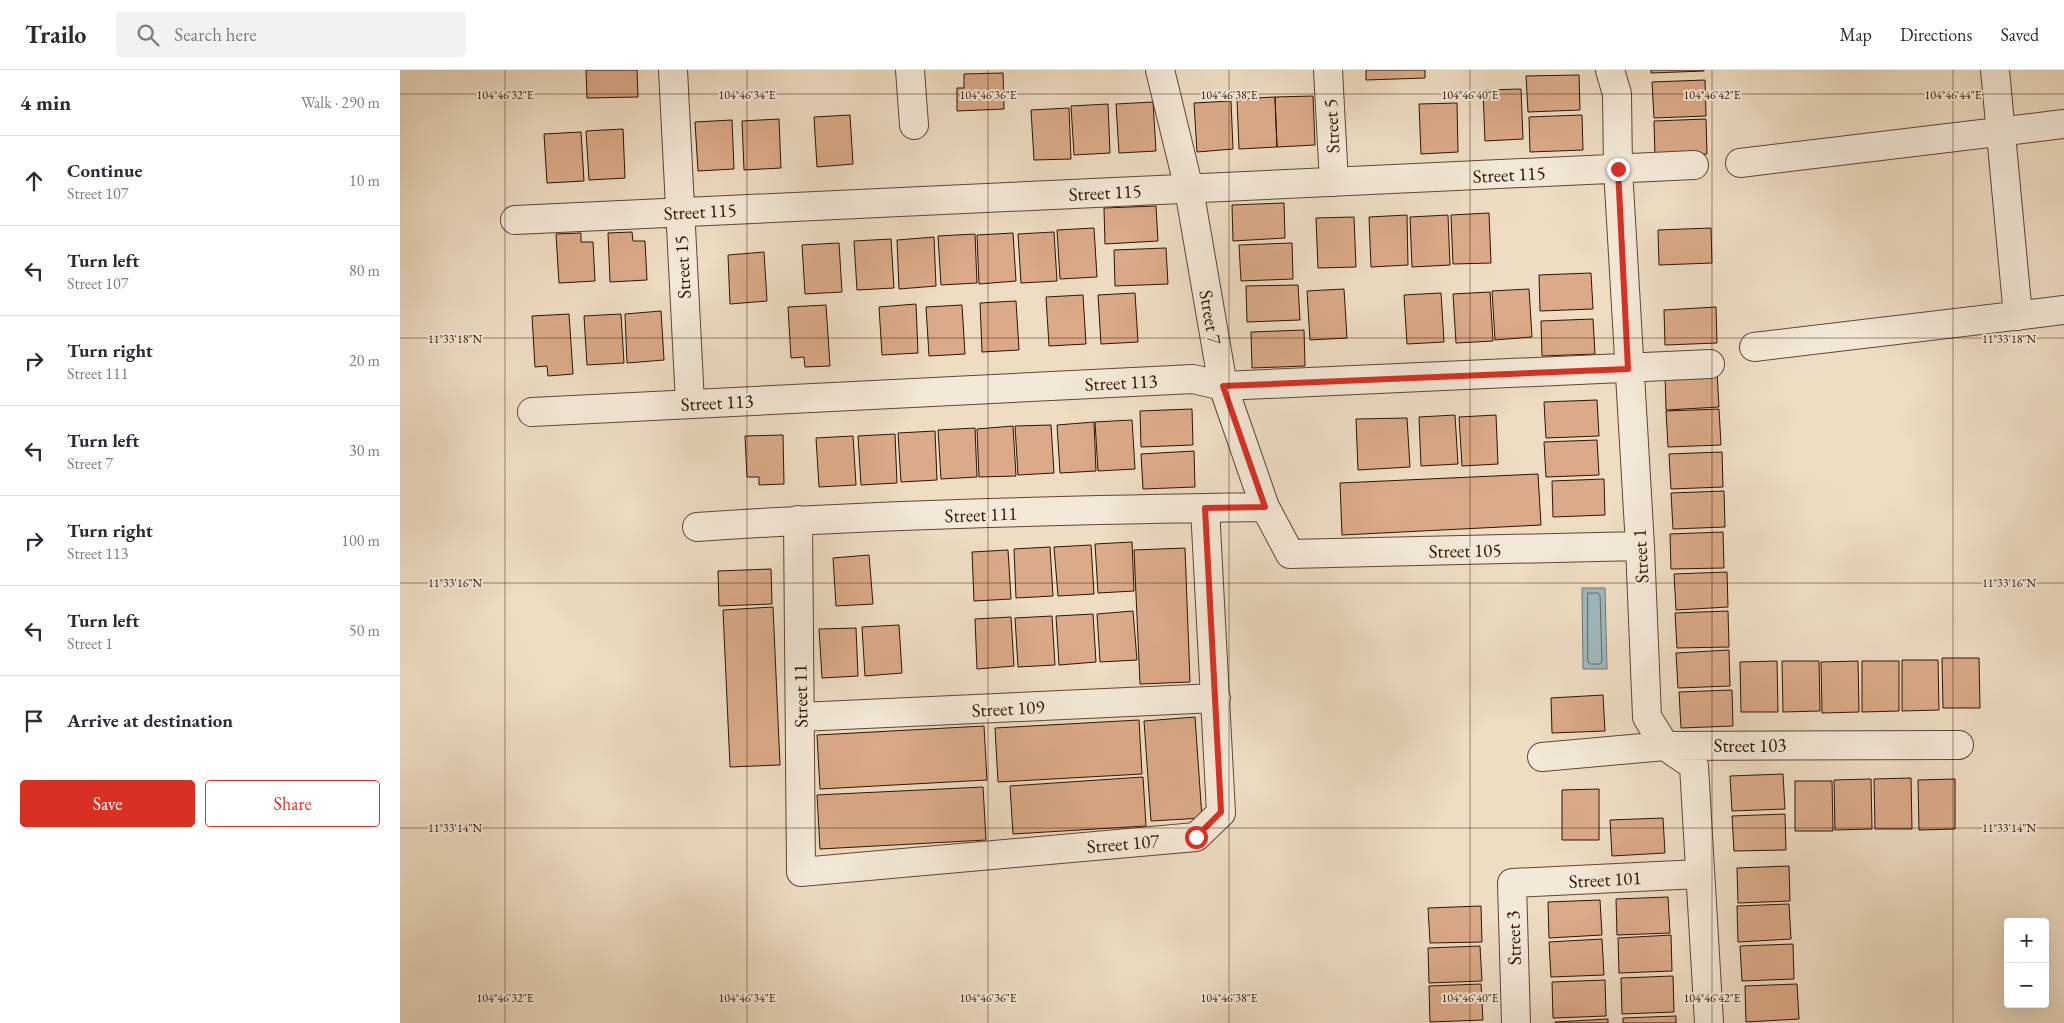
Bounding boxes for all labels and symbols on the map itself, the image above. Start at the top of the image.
text: 104°46'32"E [477,87,534,103]
text: 104°46'34"E [719,87,776,103]
text: 104°46'36"E [960,87,1017,103]
text: 104°46'38"E [1201,87,1258,103]
text: 104°46'40"E [1442,87,1499,103]
text: 104°46'42"E [1684,87,1741,103]
text: 104°46'44"E [1925,87,1982,103]
street label: Street 5 [1318,98,1345,154]
route end [1607,158,1630,181]
street label: Street 115 [1472,160,1546,189]
street label: Street 115 [1068,178,1142,207]
street label: Street 115 [663,197,737,226]
street label: Street 15 [668,234,697,299]
street label: Street 7 [1193,288,1228,347]
text: 11°33'18"N [428,331,482,347]
text: 11°33'18"N [1982,331,2036,347]
street label: Street 113 [1084,368,1158,397]
street label: Street 113 [680,388,754,417]
street label: Street 111 [944,501,1018,528]
street label: Street 1 [1627,528,1654,584]
street label: Street 105 [1428,537,1502,564]
text: 11°33'16"N [428,575,482,591]
text: 11°33'16"N [1982,575,2036,591]
street label: Street 11 [787,664,814,728]
street label: Street 109 [971,694,1045,723]
street label: Street 103 [1714,733,1786,758]
text: 11°33'14"N [428,820,482,836]
text: 11°33'14"N [1982,820,2036,836]
route start [1185,826,1208,849]
street label: Street 107 [1086,828,1161,859]
street label: Street 101 [1568,865,1642,894]
street label: Street 3 [1500,910,1527,966]
text: 104°46'32"E [477,990,534,1006]
text: 104°46'34"E [719,990,776,1006]
text: 104°46'36"E [960,990,1017,1006]
text: 104°46'38"E [1201,990,1258,1006]
text: 104°46'40"E [1442,990,1499,1006]
text: 104°46'42"E [1684,990,1741,1006]

